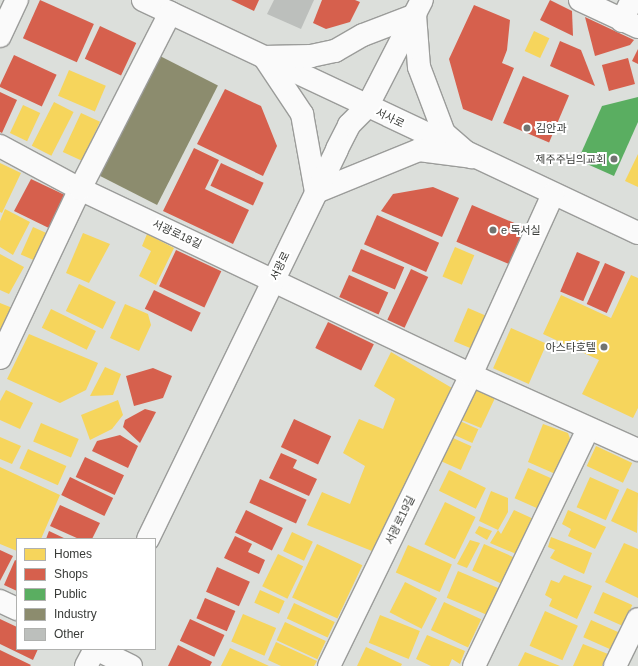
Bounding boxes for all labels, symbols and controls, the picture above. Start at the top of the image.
street label: 서사로 [373,105,407,131]
place label: 김안과 [536,121,566,135]
marker: 김안과 [521,122,533,134]
place label: 제주주님의교회 [535,152,606,166]
marker: 제주주님의교회 [609,154,619,164]
street label: 서광로18길 [150,217,204,251]
place label: e 독서실 [501,223,541,237]
marker: e 독서실 [488,225,498,235]
street label: 서광로 [267,249,293,283]
place label: 아스타호텔 [545,340,596,354]
marker: 아스타호텔 [599,342,609,352]
street label: 서광로19길 [383,493,417,547]
legend [16,538,156,650]
text: Homes [54,547,92,561]
text: Shops [54,567,88,581]
text: Public [54,587,87,601]
text: Industry [54,607,97,621]
text: Other [54,627,84,641]

